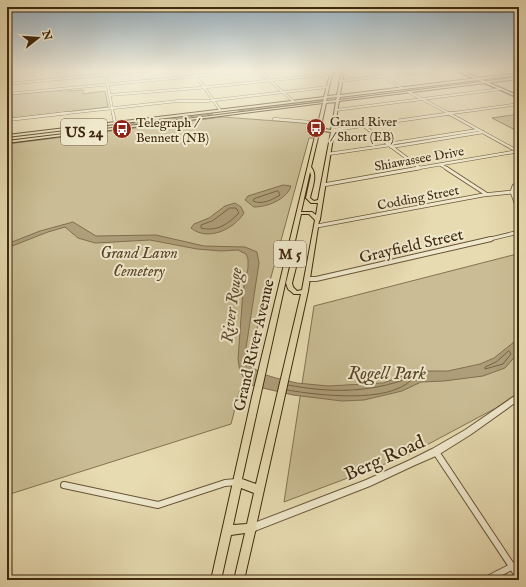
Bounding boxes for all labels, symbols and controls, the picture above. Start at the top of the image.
north arrow [18,18,58,58]
text: N [38,28,55,42]
place label: Grand River / Short (EB) [330,114,397,146]
place label: Telegraph / Bennett (NB) [136,115,209,147]
bus stop icon: Grand River / Short (EB) [305,117,327,139]
bus stop icon: Telegraph / Bennett (NB) [111,118,133,140]
road number: US 24 [61,119,107,145]
street label: Shiawassee Drive [373,143,465,176]
street label: Codding Street [376,182,461,215]
street label: Grayfield Street [358,225,466,269]
road number: M 5 [274,241,306,267]
park label: Grand Lawn Cemetery [100,244,178,282]
water label: River Rouge [217,266,248,344]
street label: Grand River Avenue [230,277,280,413]
park label: Rogell Park [348,362,427,386]
street label: Berg Road [341,430,430,487]

